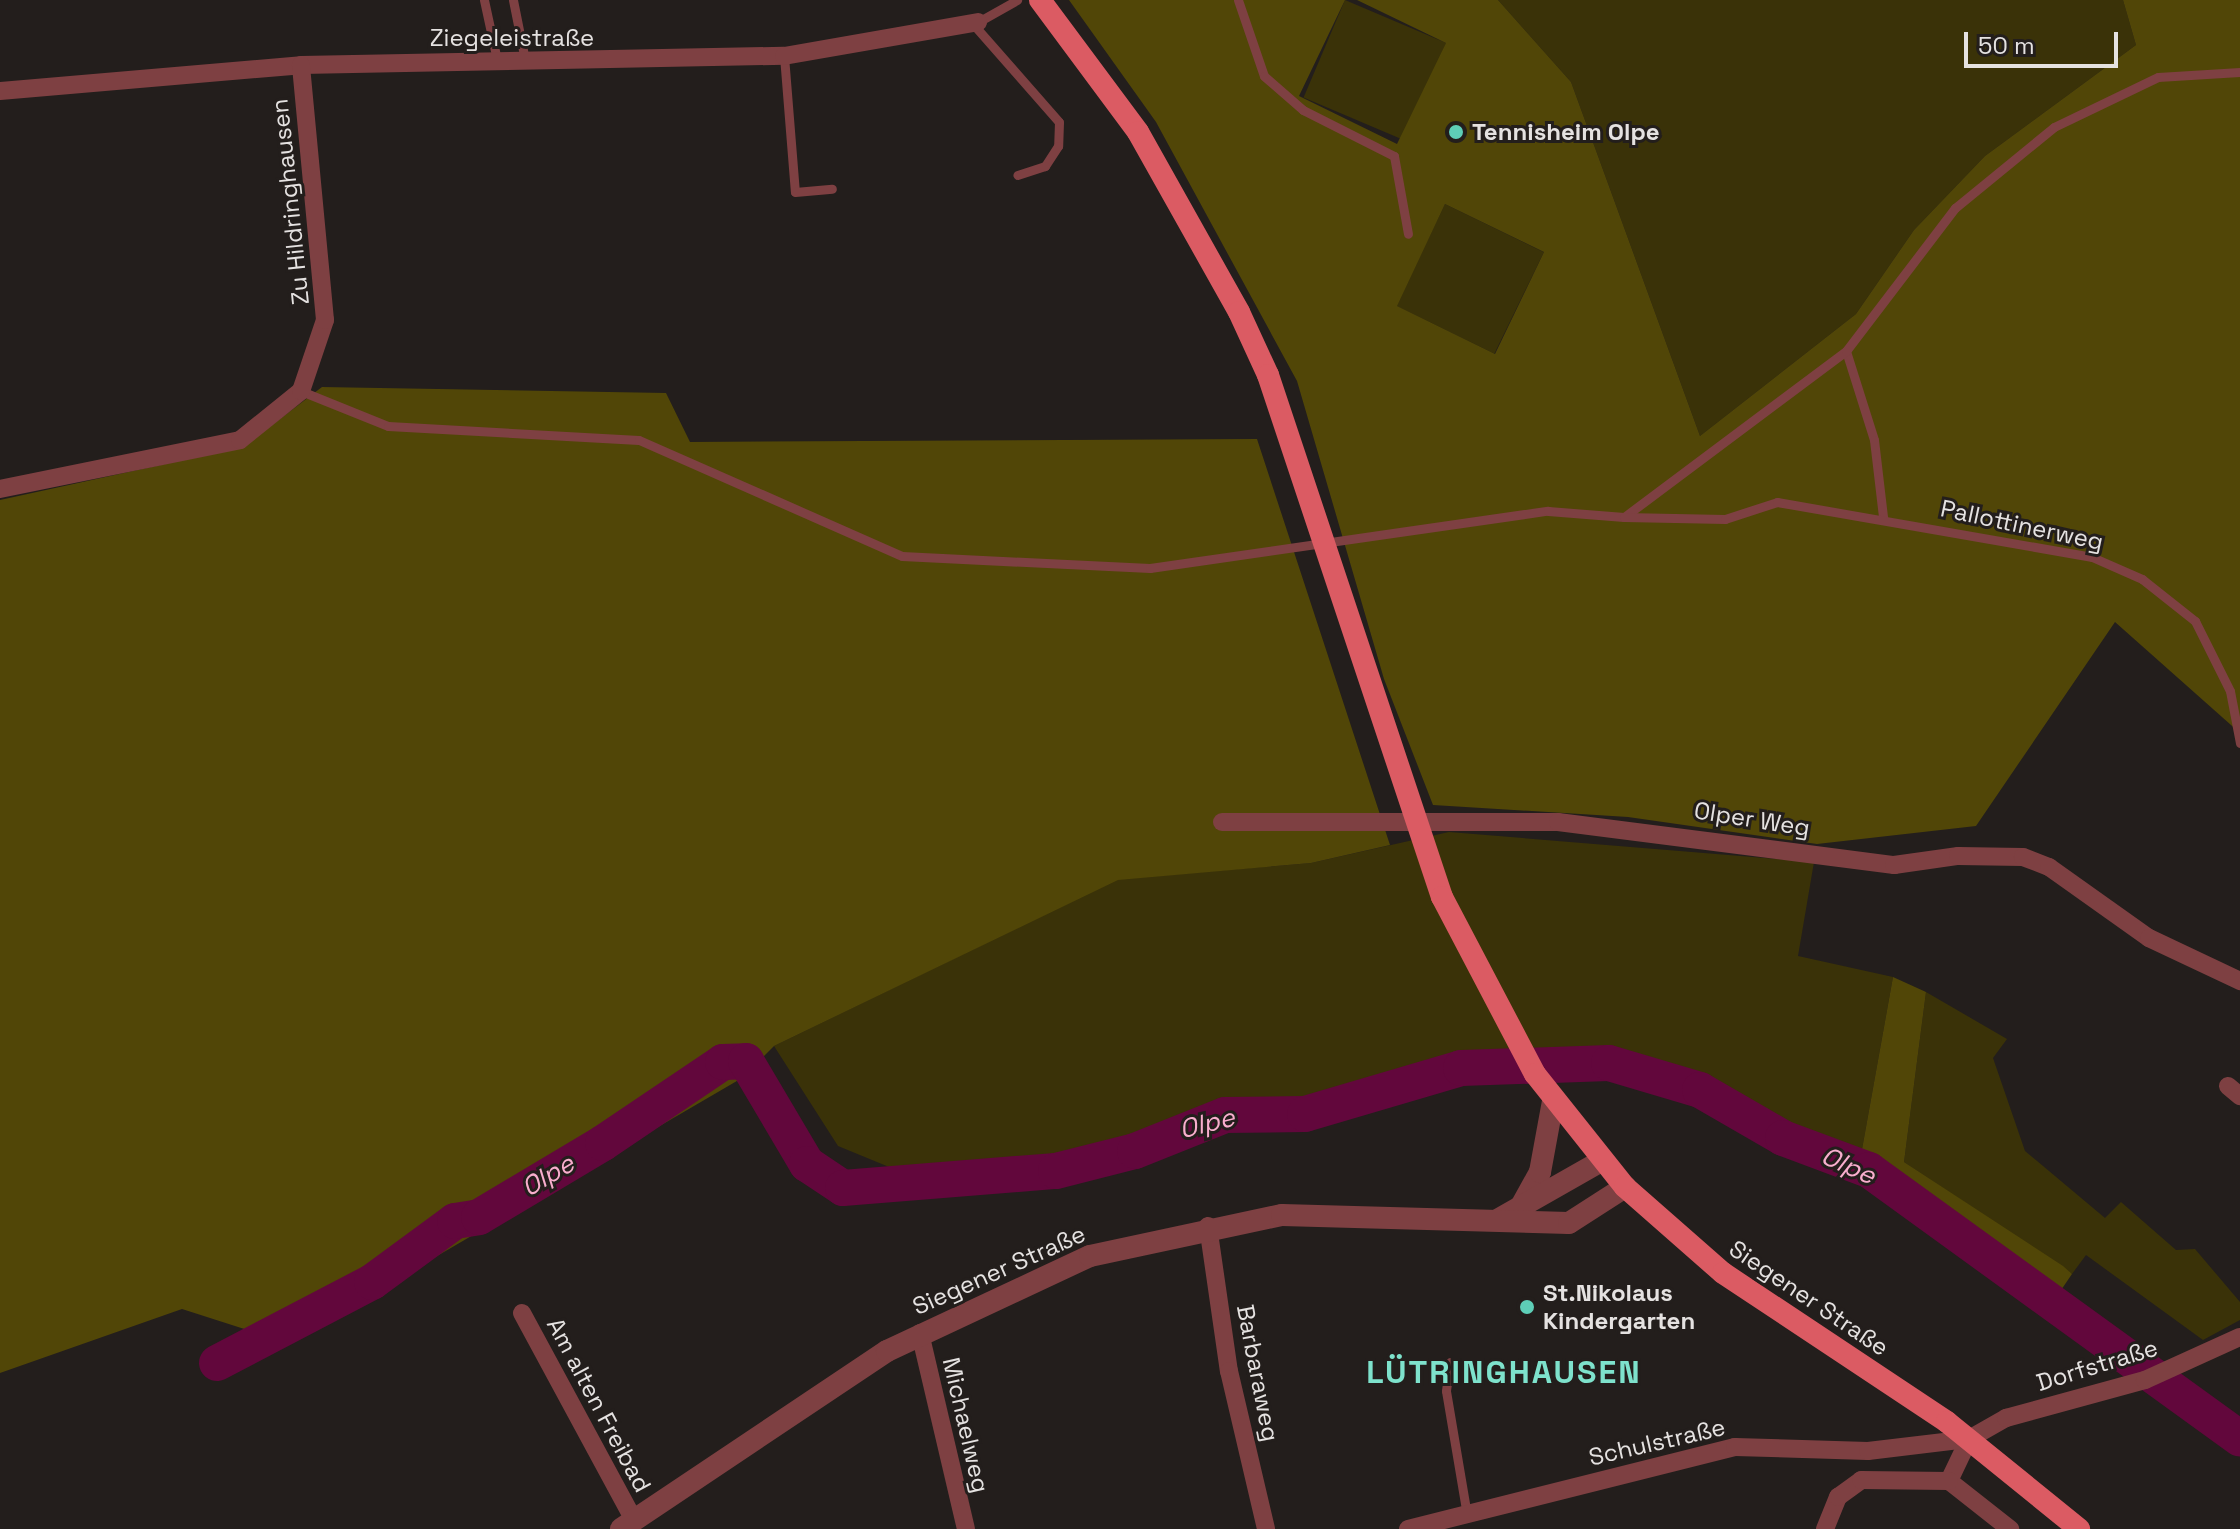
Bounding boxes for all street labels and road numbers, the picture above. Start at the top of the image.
street label: Ziegeleistraße [430,24,594,52]
street label: Zu Hildringhausen [265,98,315,306]
street label: Pallottinerweg [1938,494,2106,556]
street label: Olper Weg [1692,796,1812,842]
street label: Siegener Straße [908,1219,1090,1321]
street label: Siegener Straße [1724,1234,1894,1362]
street label: Barbaraweg [1231,1302,1285,1444]
street label: Am alten Freibad [541,1313,657,1497]
street label: Dorfstraße [2033,1333,2161,1397]
street label: Michaelweg [936,1355,996,1495]
street label: Schulstraße [1586,1412,1728,1472]

